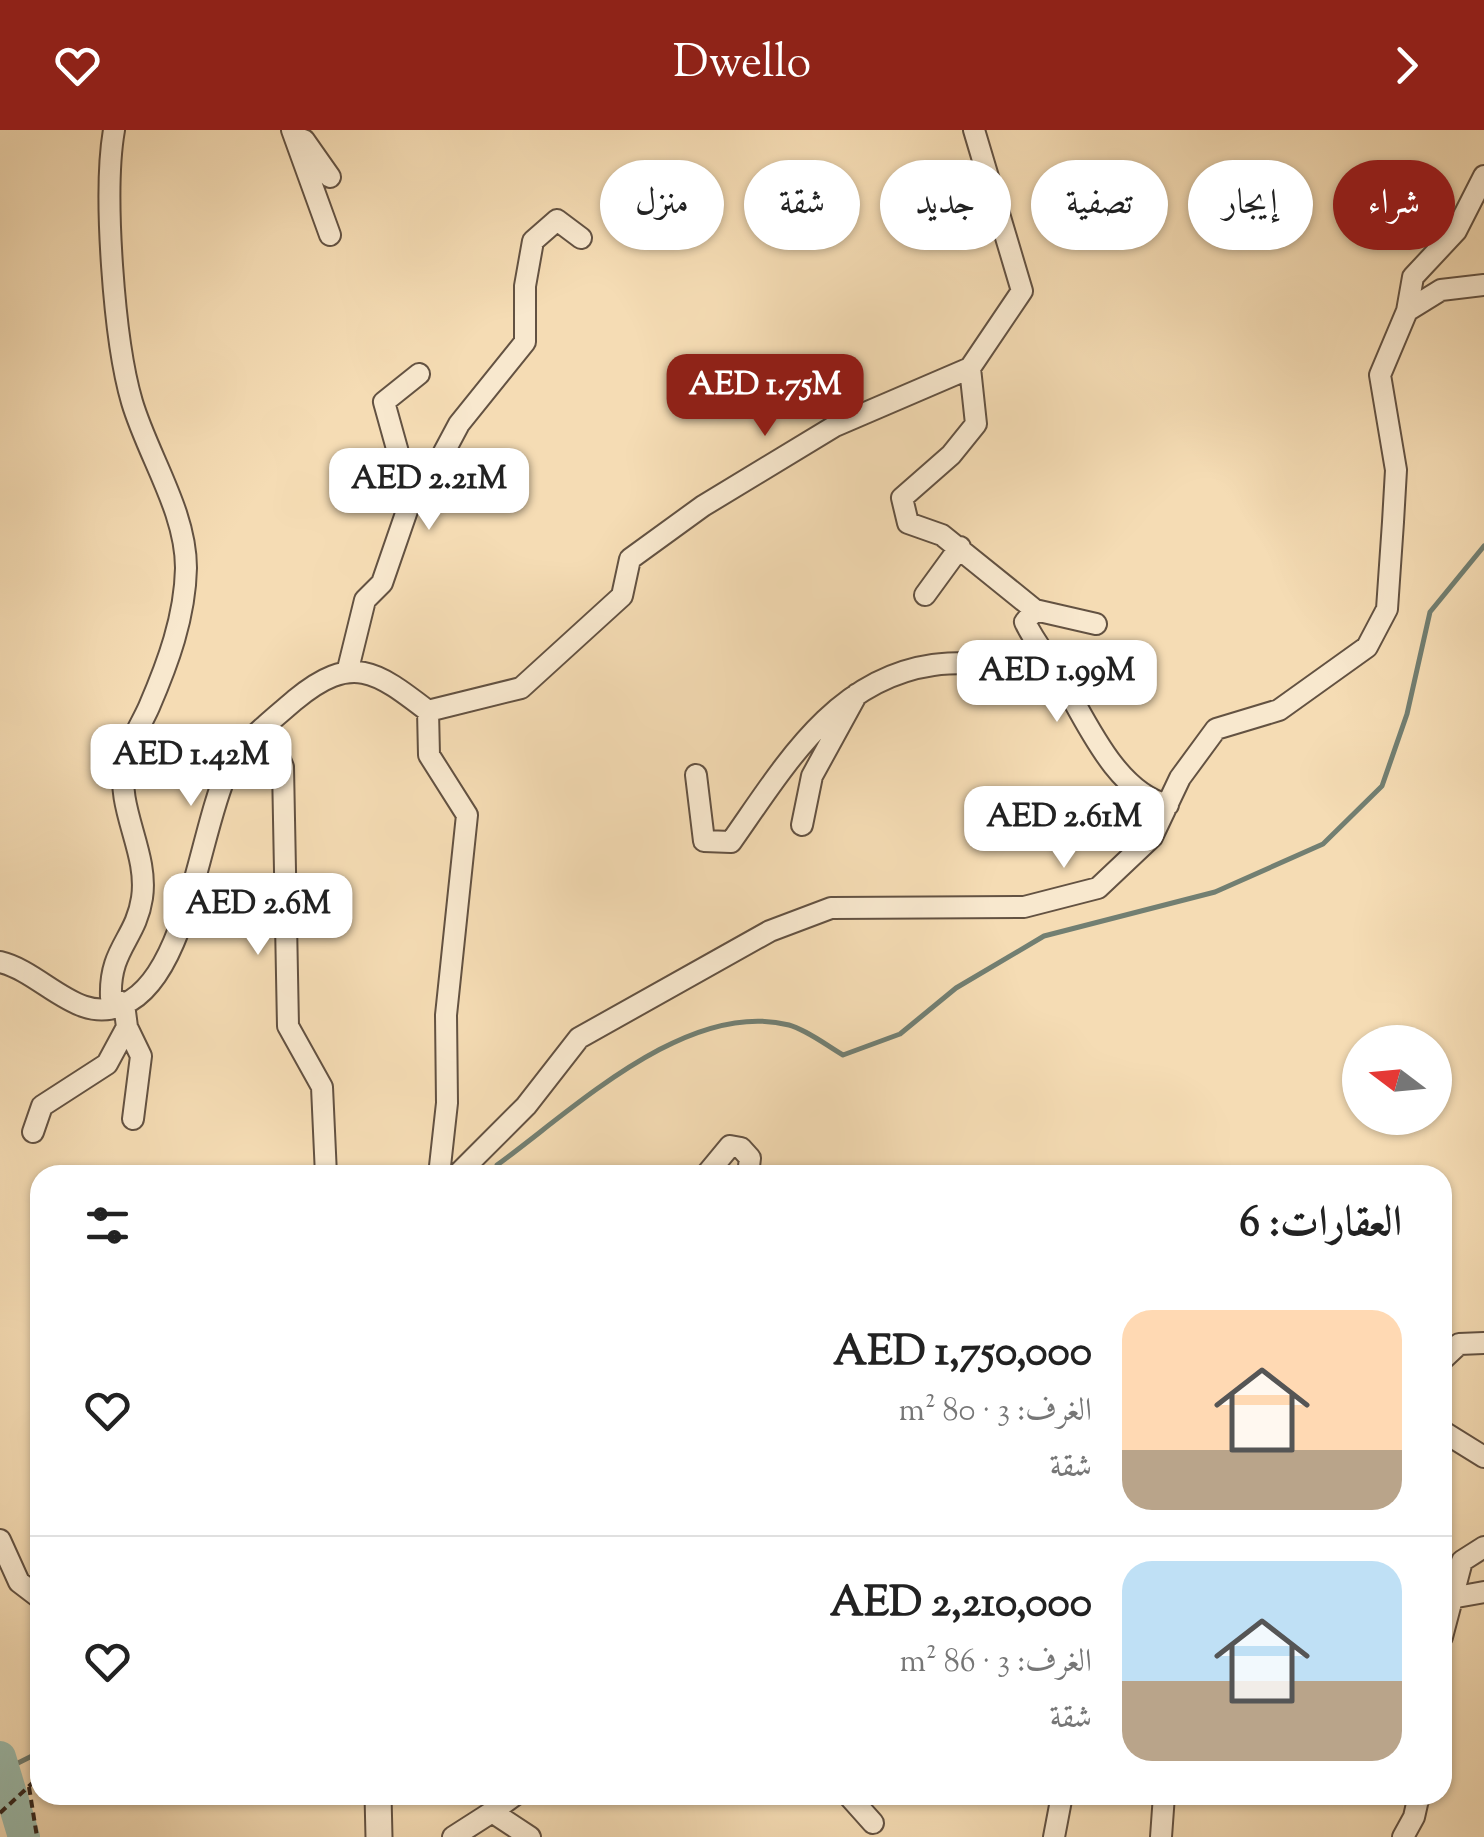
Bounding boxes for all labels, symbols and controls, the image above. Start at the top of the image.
text: Dwello [673,33,811,98]
icon: heart [50,38,105,93]
icon: forward [1379,38,1434,93]
chip: منزل [600,160,724,250]
chip: شقة [744,160,860,250]
chip: جديد [880,160,1011,250]
chip: تصفية [1031,160,1168,250]
chip: إيجار [1188,160,1313,250]
chip: شراء [1333,160,1455,250]
pin: AED 1.75M [651,354,879,439]
text: AED 1.75M [689,363,841,409]
pin: AED 2.21M [315,448,543,533]
text: AED 2.21M [351,457,507,503]
pin: AED 1.99M [943,640,1171,725]
text: AED 1.99M [979,649,1135,695]
pin: AED 1.42M [77,724,305,809]
text: AED 1.42M [113,733,269,779]
pin: AED 2.61M [950,786,1178,871]
text: AED 2.61M [986,795,1142,841]
pin: AED 2.6M [155,873,361,958]
text: AED 2.6M [185,882,331,928]
north arrow [1342,1025,1452,1135]
map controls [1342,1025,1452,1135]
text: العقارات: 6 [1239,1195,1402,1255]
icon: filters [80,1198,135,1253]
text: AED 1,750,000 [833,1324,1092,1384]
icon: home [1202,1350,1322,1470]
icon: heart [80,1383,135,1438]
text: الغرف: 3 · 80 m² [899,1389,1092,1435]
text: شقة [1050,1445,1092,1491]
text: AED 2,210,000 [830,1575,1092,1635]
icon: home [1202,1601,1322,1721]
icon: heart [80,1634,135,1689]
text: الغرف: 3 · 86 m² [900,1640,1092,1686]
text: شقة [1050,1696,1092,1742]

